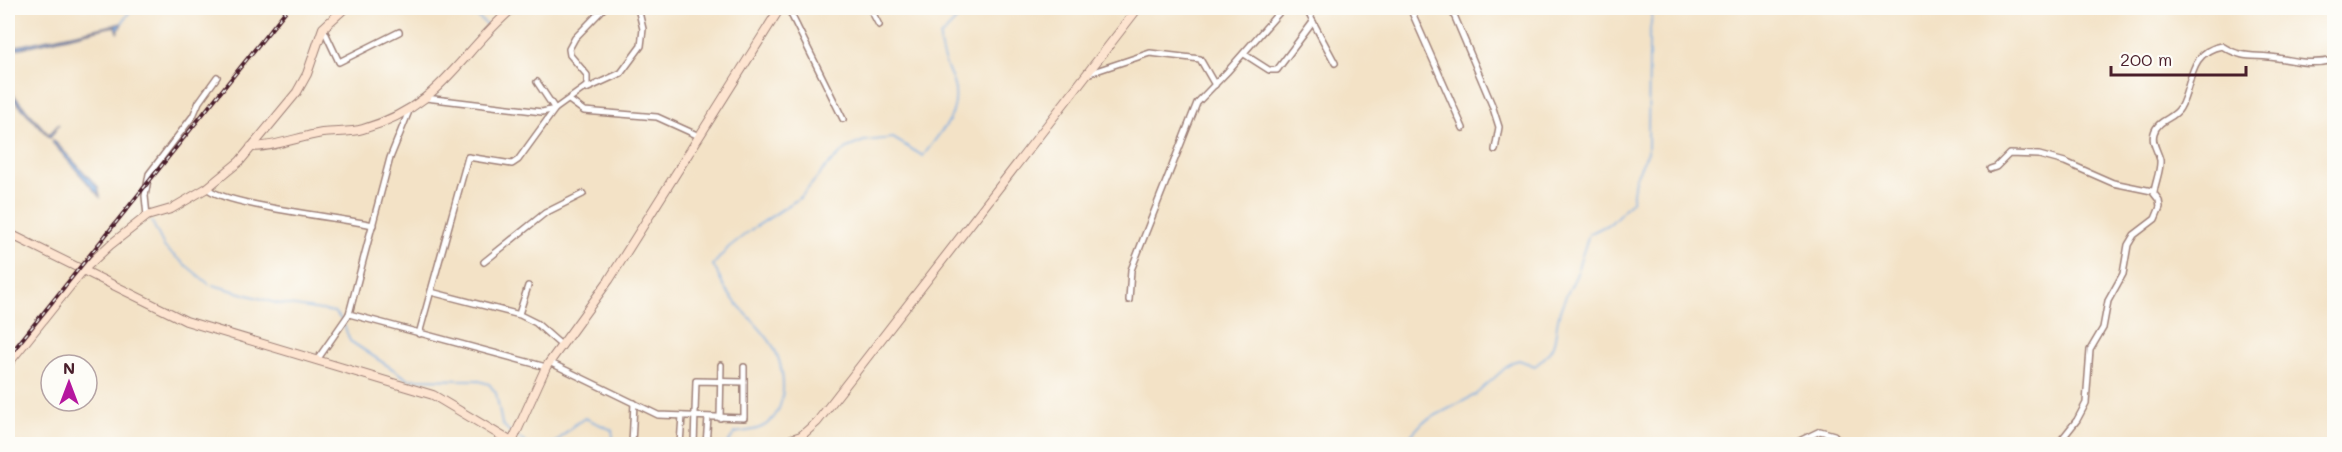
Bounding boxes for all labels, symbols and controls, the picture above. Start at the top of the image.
scale bar [2111,39,2246,77]
text: 200 m [2120,47,2172,71]
north arrow [39,353,99,413]
text: N [63,357,75,378]

